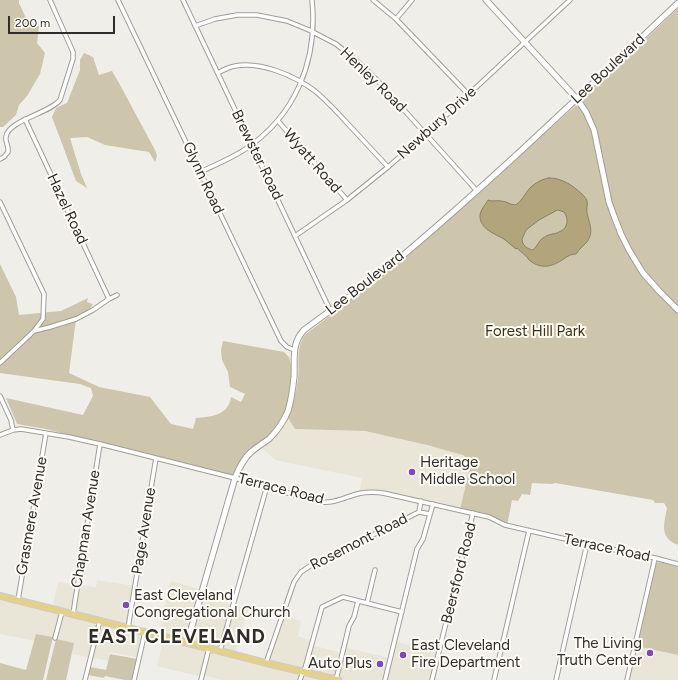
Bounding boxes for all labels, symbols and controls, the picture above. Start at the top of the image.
scale bar [10,8,117,34]
text: 200 m [15,16,50,30]
street label: Lee Boulevard [567,30,649,108]
street label: Henley Road [336,44,410,116]
street label: Newbury Drive [394,83,480,163]
street label: Brewster Road [227,107,287,203]
street label: Wyatt Road [279,125,345,197]
street label: Glynn Road [178,139,228,217]
street label: Hazel Road [43,171,91,247]
street label: Lee Boulevard [322,247,408,319]
park label: Forest Hill Park [485,323,585,341]
place label: Heritage Middle School [420,454,515,489]
street label: Grasmere Avenue [13,455,51,577]
marker: Heritage Middle School [407,467,417,477]
street label: Chapman Avenue [68,469,104,589]
street label: Terrace Road [236,470,326,508]
street label: Page Avenue [128,486,160,576]
street label: Rosemont Road [307,510,411,574]
street label: Beersford Road [438,520,480,626]
street label: Terrace Road [562,530,652,566]
place label: East Cleveland Congregational Church [134,587,290,622]
marker: East Cleveland Congregational Church [121,600,131,610]
district label: EAST CLEVELAND [88,626,266,648]
place label: The Living Truth Center [557,635,642,670]
place label: East Cleveland Fire Department [411,637,520,672]
marker: The Living Truth Center [645,648,655,658]
marker: East Cleveland Fire Department [398,650,408,660]
place label: Auto Plus [308,655,372,673]
marker: Auto Plus [375,659,385,669]

